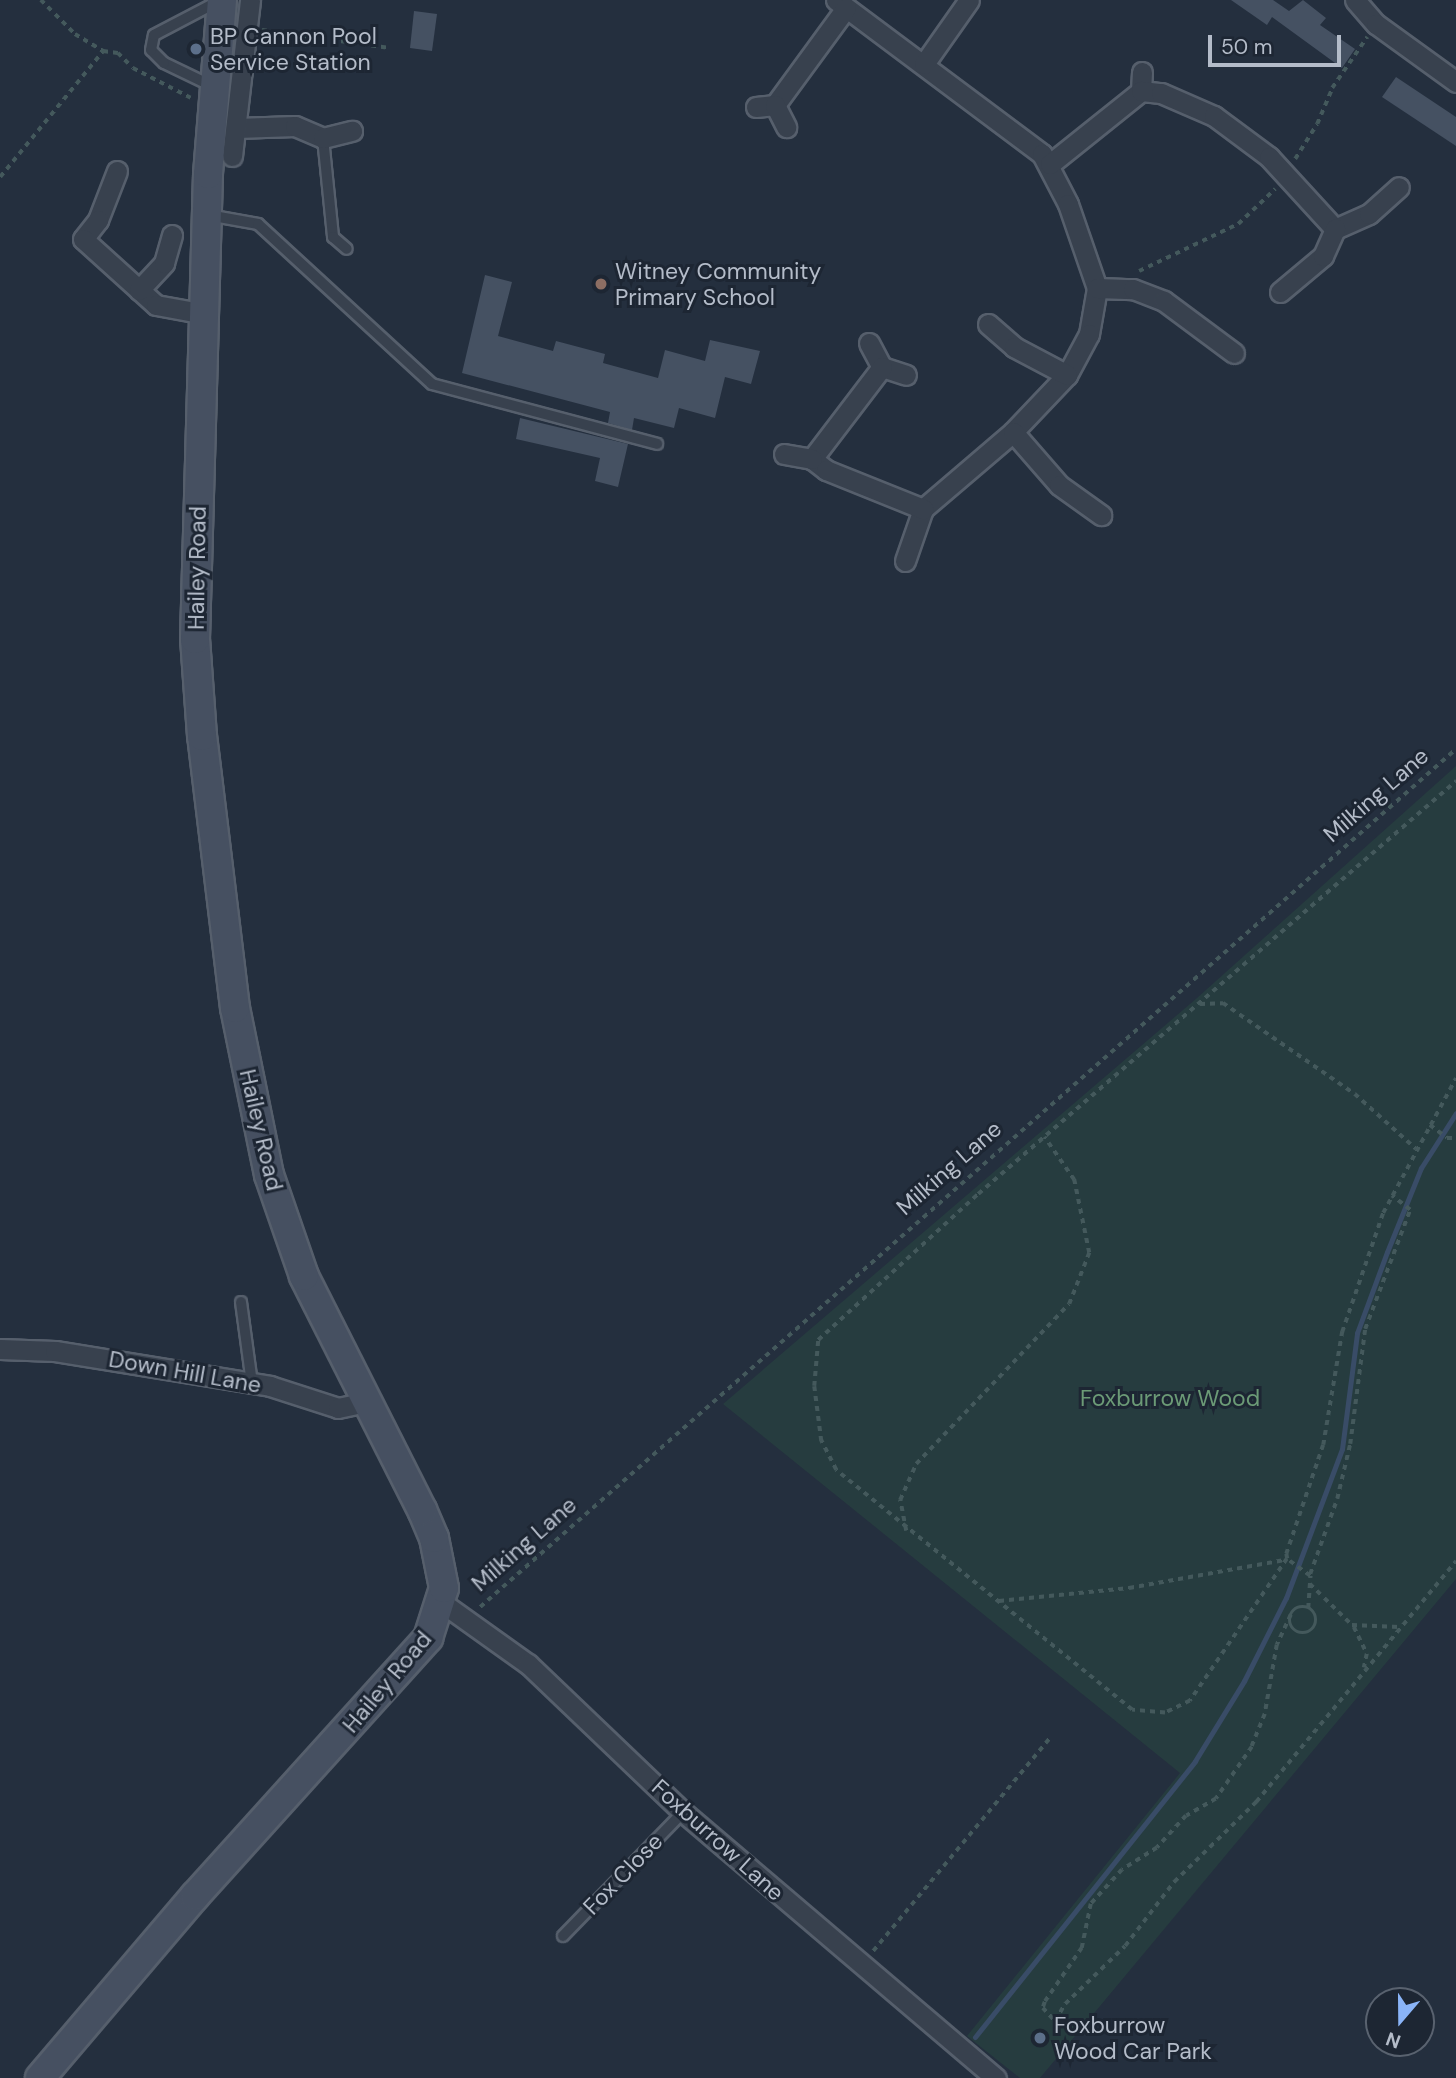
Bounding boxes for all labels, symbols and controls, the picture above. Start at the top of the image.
scale bar [1211,21,1344,65]
place label: BP Cannon Pool Service Station [210,22,377,76]
text: 50 m [1221,33,1272,61]
marker: BP Cannon Pool Service Station [188,41,204,57]
place label: Witney Community Primary School [615,257,821,311]
marker: Witney Community Primary School [593,276,609,292]
street label: Hailey Road [182,506,212,630]
street label: Milking Lane [1318,742,1434,848]
street label: Hailey Road [234,1067,288,1193]
street label: Milking Lane [891,1115,1007,1221]
street label: Down Hill Lane [107,1345,263,1399]
park label: Foxburrow Wood [1080,1384,1260,1412]
street label: Milking Lane [466,1491,582,1597]
street label: Hailey Road [337,1626,437,1738]
street label: Foxburrow Lane [646,1773,790,1907]
street label: Fox Close [578,1828,668,1920]
north arrow [1365,1987,1435,2057]
place label: Foxburrow Wood Car Park [1054,2011,1212,2065]
text: N [1383,2026,1404,2054]
marker: Foxburrow Wood Car Park [1032,2030,1048,2046]

